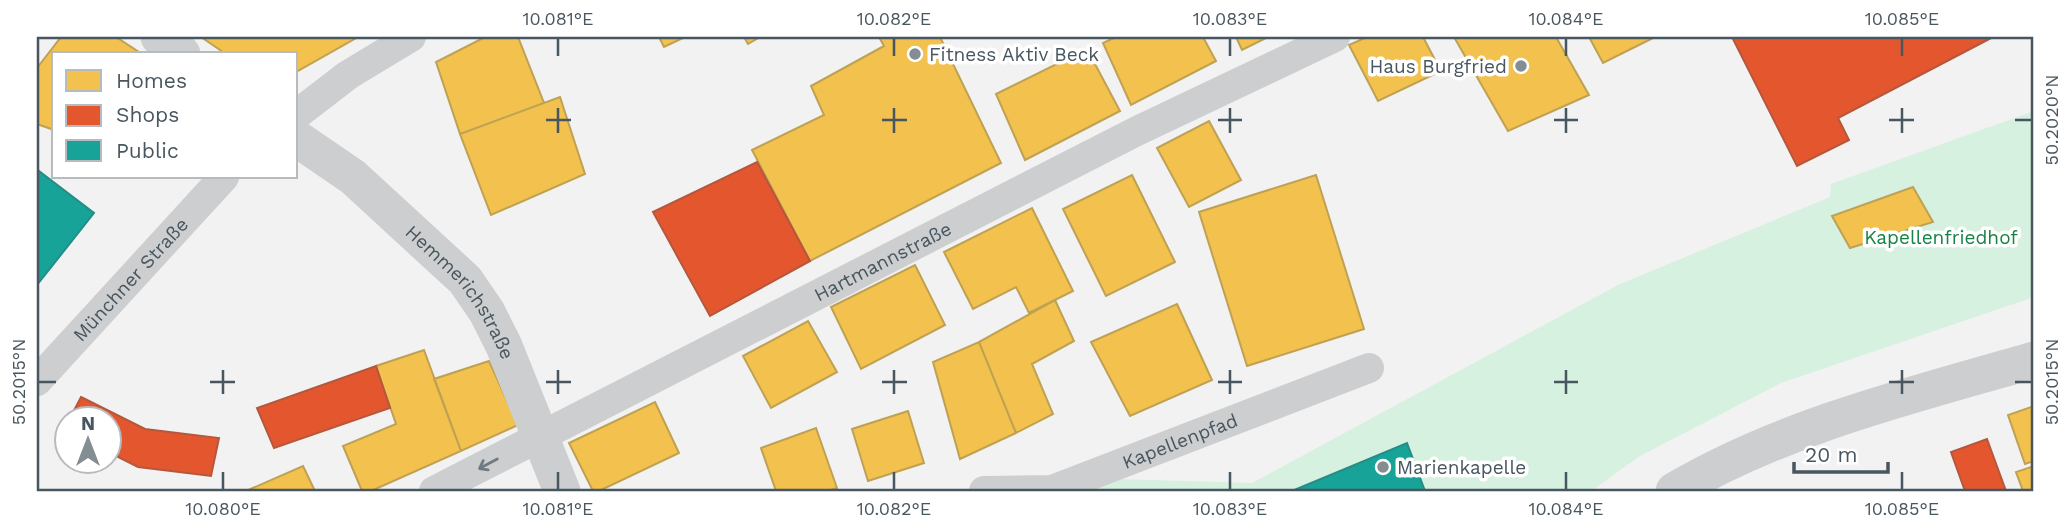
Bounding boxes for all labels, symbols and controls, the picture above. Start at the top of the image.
text: 10.081°E [522,8,594,29]
text: 10.082°E [857,8,931,29]
text: 10.083°E [1193,8,1267,29]
text: 10.084°E [1528,8,1604,29]
text: 10.085°E [1865,8,1939,29]
place label: Fitness Aktiv Beck [929,43,1099,66]
marker: Fitness Aktiv Beck [907,46,923,62]
legend [52,52,298,178]
place label: Haus Burgfried [1370,55,1507,78]
marker: Haus Burgfried [1513,58,1529,74]
text: Homes [116,68,187,93]
text: 50.2020°N [2041,75,2062,165]
text: Shops [116,102,179,127]
text: Public [116,138,179,163]
street label: Münchner Straße [68,213,193,346]
street label: Hartmannstraße [810,217,955,306]
street label: Hemmerichstraße [401,220,519,363]
park label: Kapellenfriedhof [1864,226,2018,249]
text: 50.2015°N [8,339,29,425]
text: 50.2015°N [2041,339,2062,425]
north arrow [52,406,122,476]
street label: Kapellenpfad [1119,409,1241,474]
text: N [81,412,95,435]
scale bar [1794,430,1889,474]
text: 20 m [1805,442,1857,467]
place label: Marienkapelle [1397,456,1526,479]
one-way arrow [478,457,499,471]
marker: Marienkapelle [1375,459,1391,475]
text: 10.080°E [185,498,261,519]
text: 10.081°E [522,498,594,519]
text: 10.082°E [857,498,931,519]
text: 10.083°E [1193,498,1267,519]
text: 10.084°E [1528,498,1604,519]
text: 10.085°E [1865,498,1939,519]

